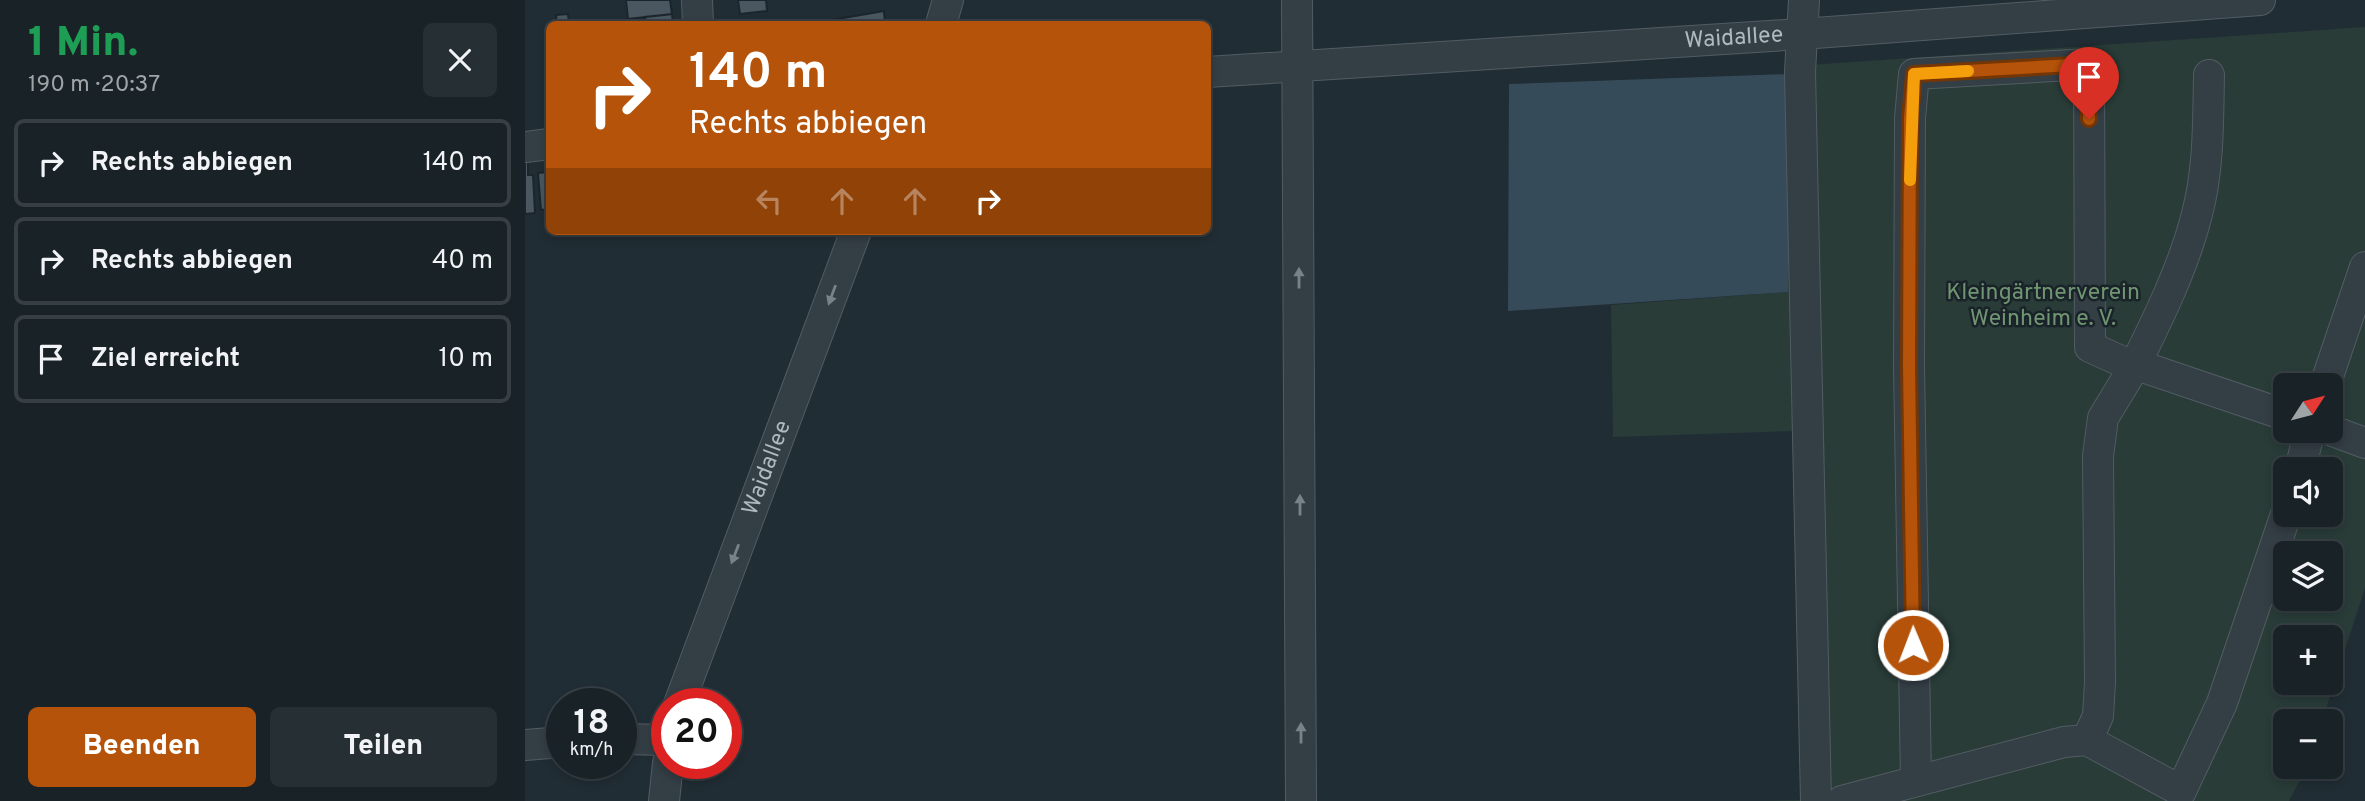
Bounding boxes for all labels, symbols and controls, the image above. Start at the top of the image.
text: 1 Min. [28,18,138,71]
street label: Waidallee [1684,21,1784,56]
button: close [423,23,497,97]
text: 140 m [689,44,828,106]
pin [2059,47,2119,119]
icon: right [574,49,665,140]
icon: arrive [2070,58,2108,96]
text: 190 m · 20:37 [28,71,160,100]
text: Rechts abbiegen [689,105,927,145]
icon: right [32,144,70,182]
text: Rechts abbiegen [91,147,293,180]
text: 140 m [423,147,493,180]
icon: left [750,182,788,220]
icon: ahead [823,182,861,220]
icon: ahead [896,182,934,220]
icon: right [969,182,1007,220]
icon: right [32,242,70,280]
text: Rechts abbiegen [91,245,293,278]
text: 40 m [432,245,493,278]
one-way arrow [1293,267,1305,289]
park label: Kleingärtnerverein Weinheim e. V. [1946,279,2140,334]
one-way arrow [826,284,837,305]
icon: arrive [32,340,70,378]
text: Ziel erreicht [91,343,240,376]
text: 10 m [438,343,493,376]
north arrow [2273,373,2343,443]
map controls [2273,373,2343,779]
street label: Waidallee [736,417,798,519]
button: sound [2273,457,2343,527]
one-way arrow [1294,494,1306,516]
button: layers [2273,541,2343,611]
one-way arrow [729,543,740,564]
position arrow [1876,608,1950,682]
button: + [2273,625,2343,695]
speed limit sign: 20 [651,688,742,779]
text: 18 [573,702,610,746]
button: Beenden [28,707,256,787]
button: Teilen [270,707,497,787]
button: − [2273,709,2343,779]
one-way arrow [1295,722,1307,744]
text: km/h [570,739,613,762]

